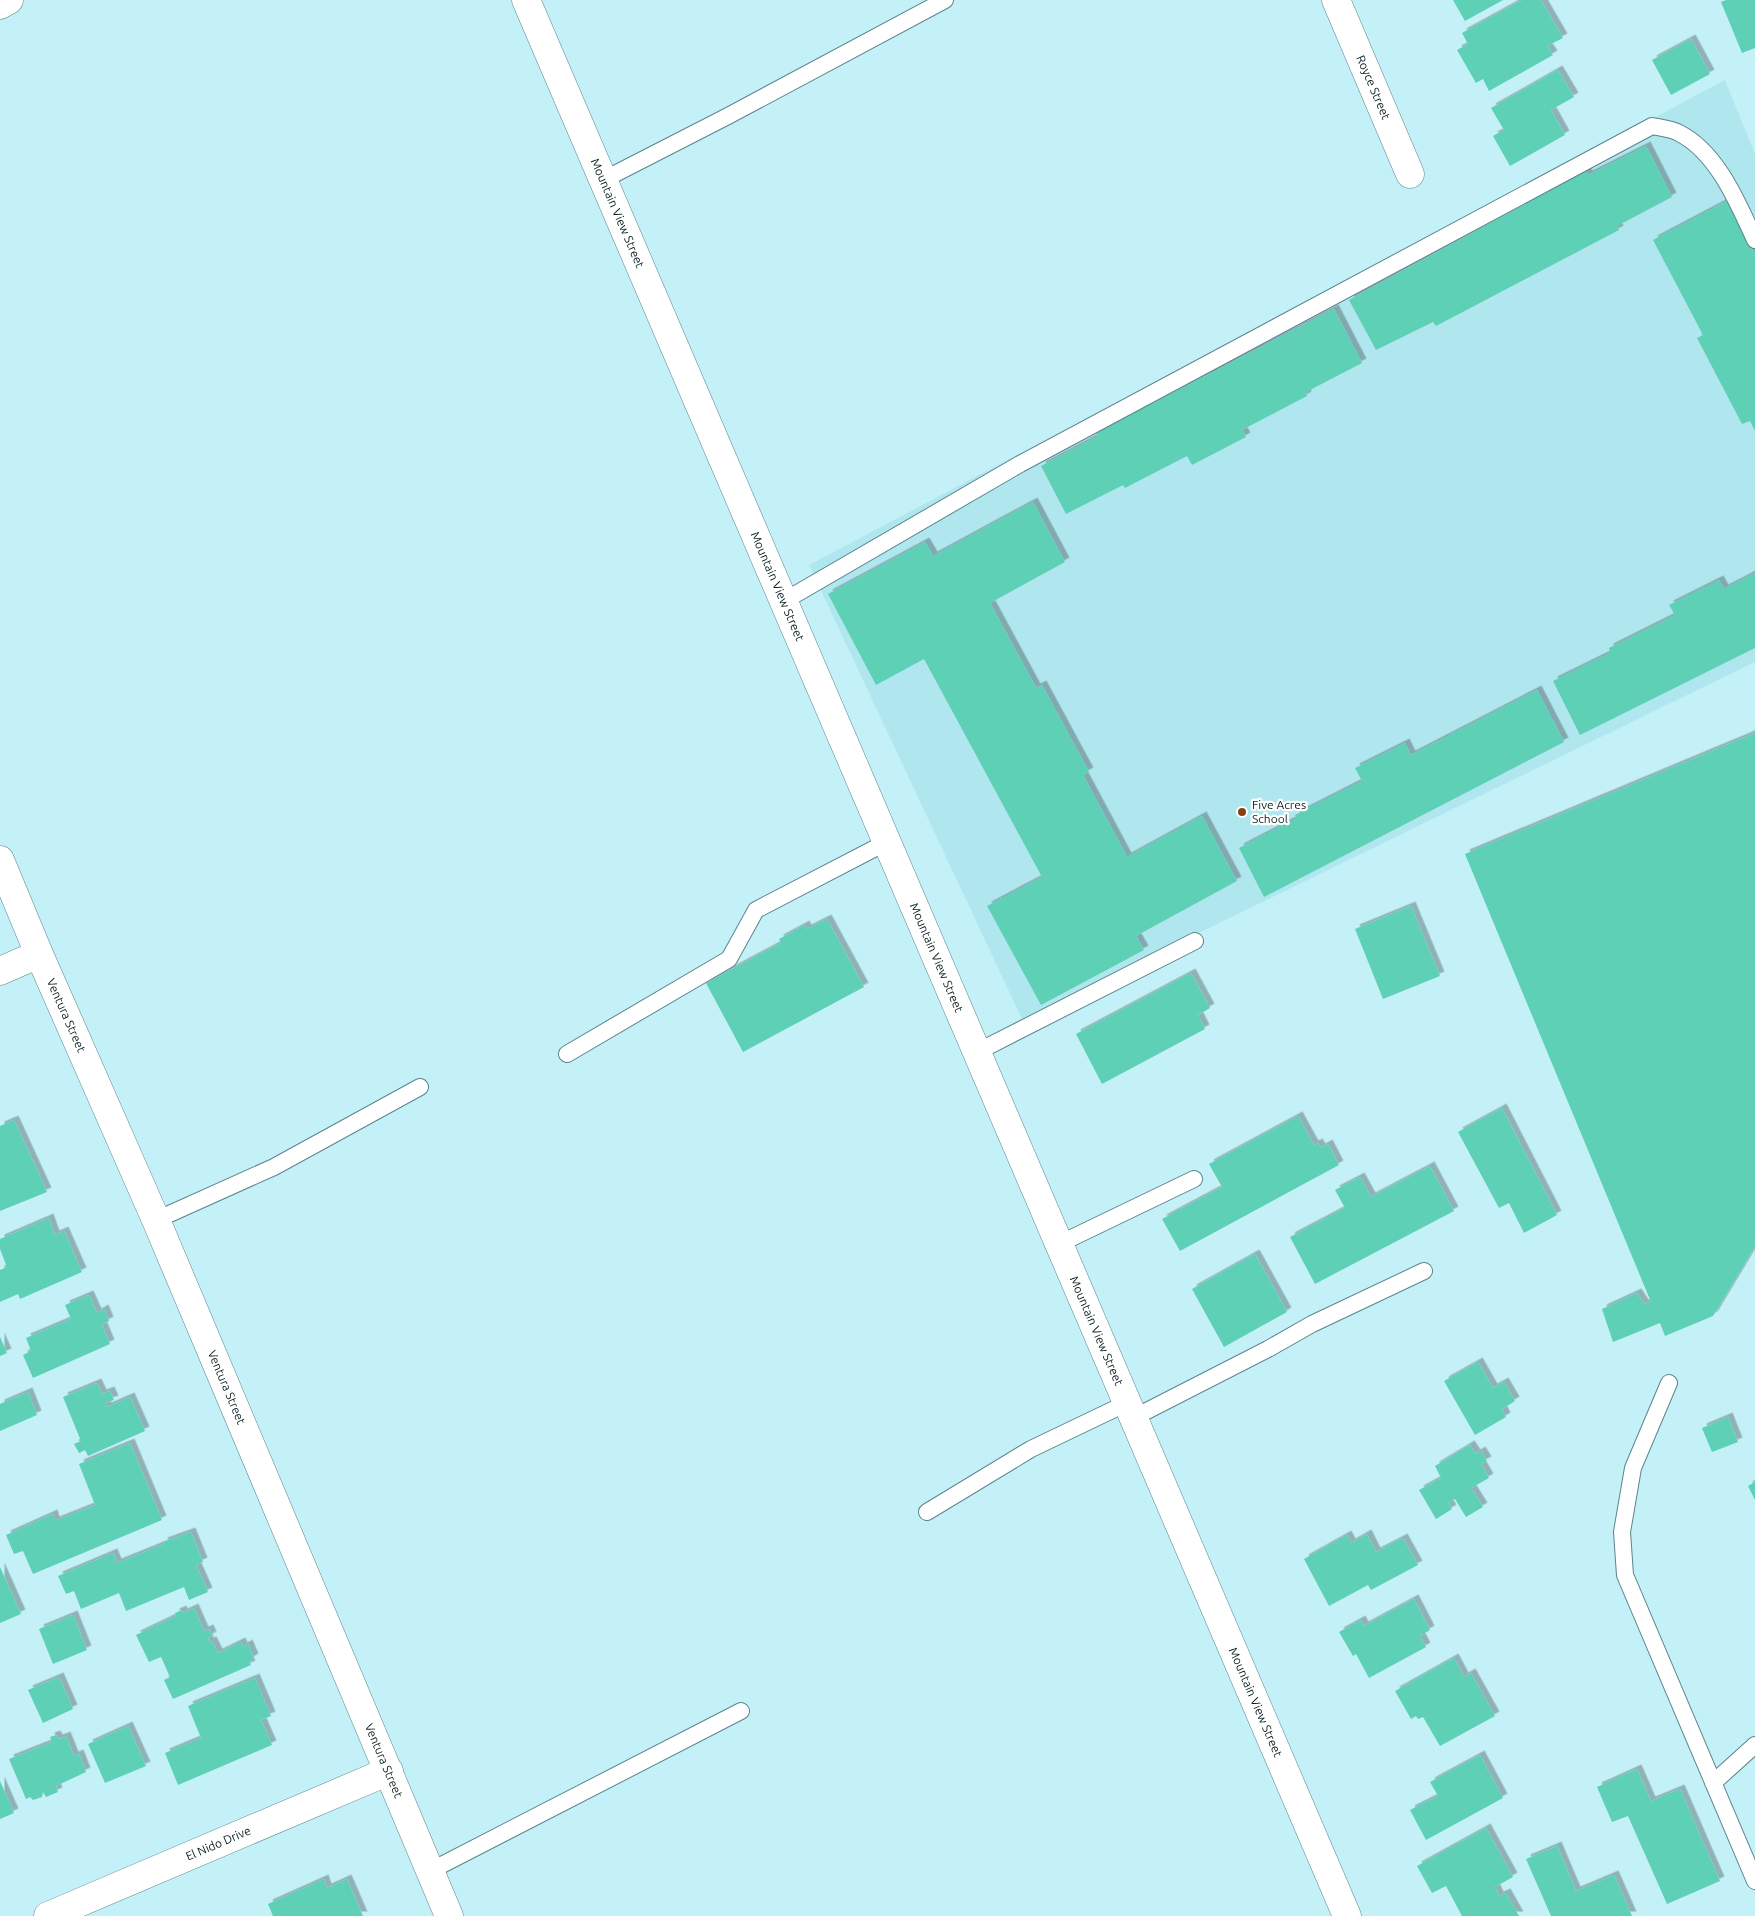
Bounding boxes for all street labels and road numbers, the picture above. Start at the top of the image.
street label: Royce Street [1354,53,1393,122]
street label: Mountain View Street [589,156,647,270]
street label: Mountain View Street [749,530,807,643]
street label: Mountain View Street [908,901,966,1015]
street label: Ventura Street [45,976,89,1054]
street label: Mountain View Street [1068,1274,1126,1388]
street label: Ventura Street [206,1348,248,1427]
street label: Mountain View Street [1227,1645,1285,1759]
street label: Ventura Street [363,1721,406,1800]
street label: El Nido Drive [184,1824,253,1863]

